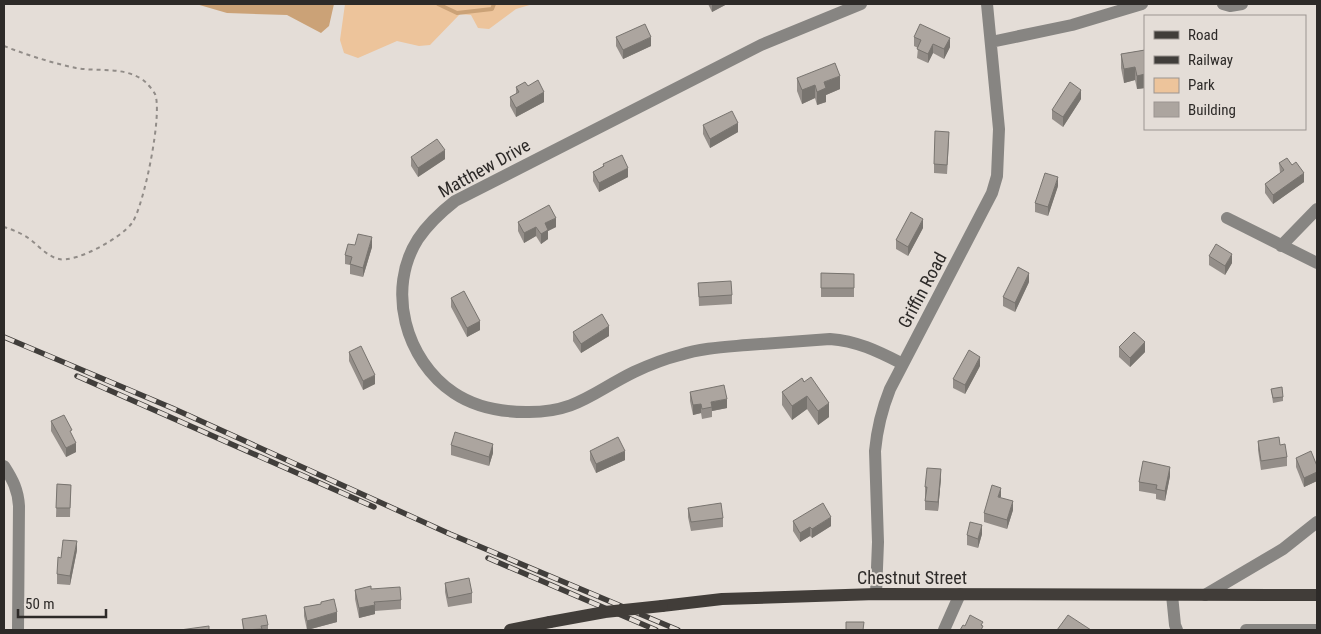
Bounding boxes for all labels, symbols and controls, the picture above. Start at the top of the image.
legend [1144,15,1306,130]
text: Road [1188,26,1218,44]
text: Railway [1188,51,1233,69]
text: Park [1188,76,1215,94]
text: Building [1188,101,1236,119]
street label: Matthew Drive [434,134,534,202]
street label: Griffin Road [893,249,951,331]
street label: Chestnut Street [857,567,967,588]
scale bar [18,586,105,618]
text: 50 m [25,595,55,613]

